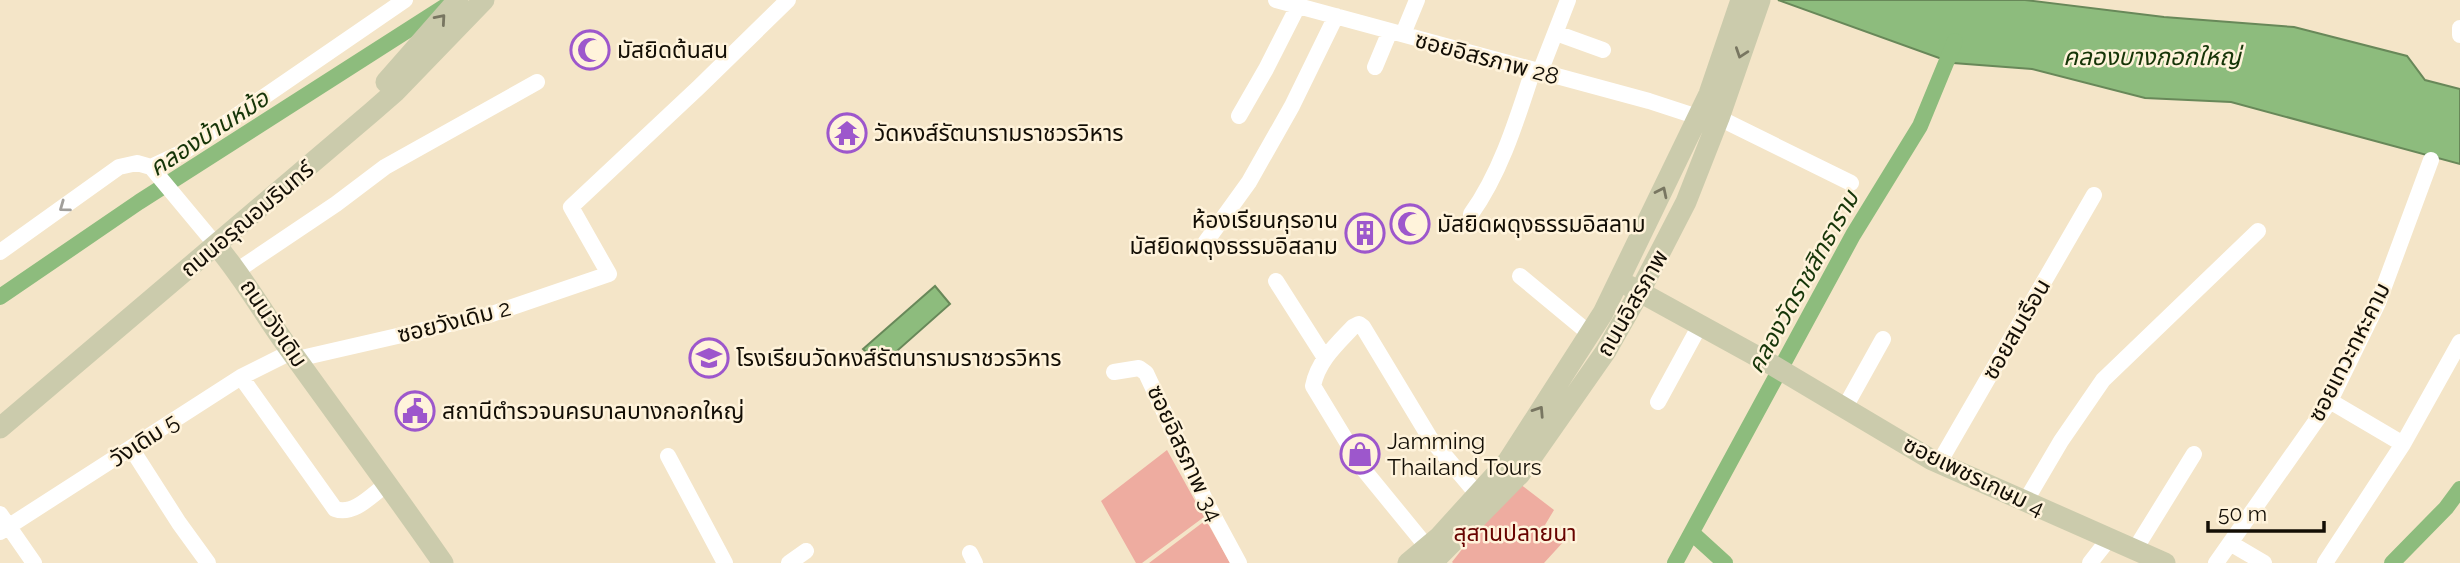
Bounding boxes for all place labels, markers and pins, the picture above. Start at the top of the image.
mosque icon: มัสยิดต้นสน [569,29,611,71]
place label: มัสยิดต้นสน [617,36,728,63]
temple icon: วัดหงส์รัตนารามราชวรวิหาร [826,112,868,154]
place label: วัดหงส์รัตนารามราชวรวิหาร [874,119,1124,146]
mosque icon: มัสยิดผดุงธรรมอิสลาม [1389,203,1431,245]
place label: ห้องเรียนกุรอาน มัสยิดผดุงธรรมอิสลาม [1129,206,1338,260]
place label: มัสยิดผดุงธรรมอิสลาม [1437,210,1646,238]
building icon: ห้องเรียนกุรอาน มัสยิดผดุงธรรมอิสลาม [1344,212,1386,254]
school or university icon: โรงเรียนวัดหงส์รัตนารามราชวรวิหาร [688,337,730,379]
place label: โรงเรียนวัดหงส์รัตนารามราชวรวิหาร [736,344,1062,371]
public building icon: สถานีตำรวจนครบาลบางกอกใหญ่ [394,390,436,432]
place label: สถานีตำรวจนครบาลบางกอกใหญ่ [442,397,744,424]
place label: Jamming Thailand Tours [1387,427,1542,480]
shop icon: Jamming Thailand Tours [1339,433,1381,475]

